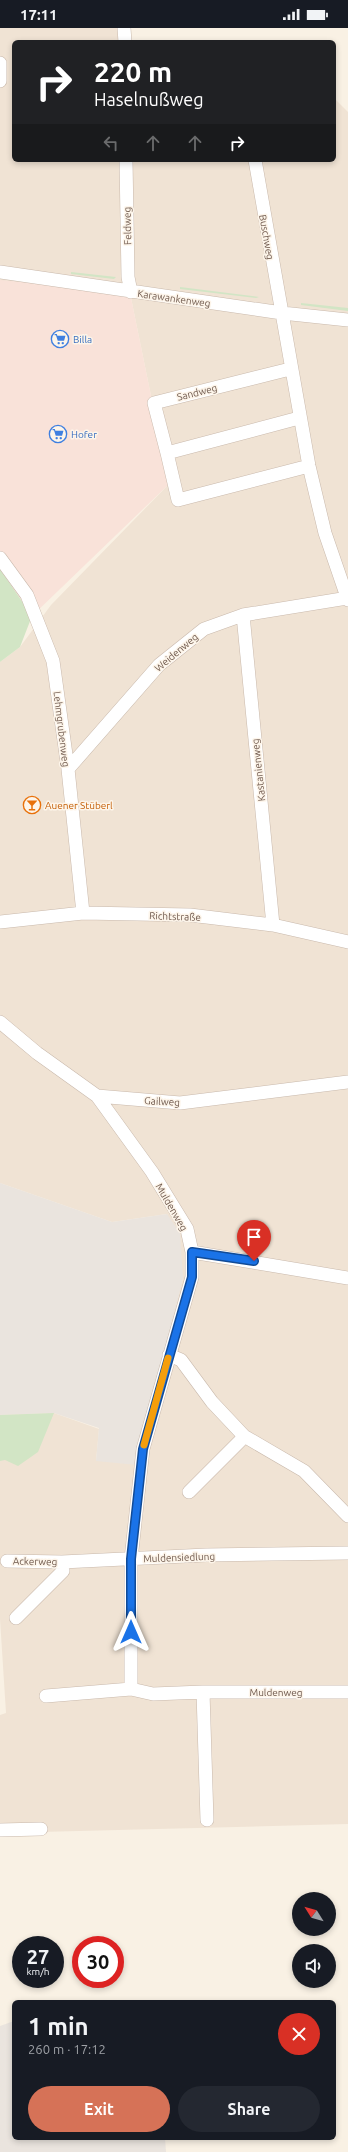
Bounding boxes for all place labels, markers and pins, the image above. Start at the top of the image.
supermarket icon: Billa [50,329,70,349]
place label: Billa [73,334,92,345]
supermarket icon: Hofer [48,424,68,444]
place label: Hofer [71,429,97,440]
bar icon: Auener Stüberl [22,795,42,815]
place label: Auener Stüberl [45,800,113,811]
pin [237,1220,271,1261]

